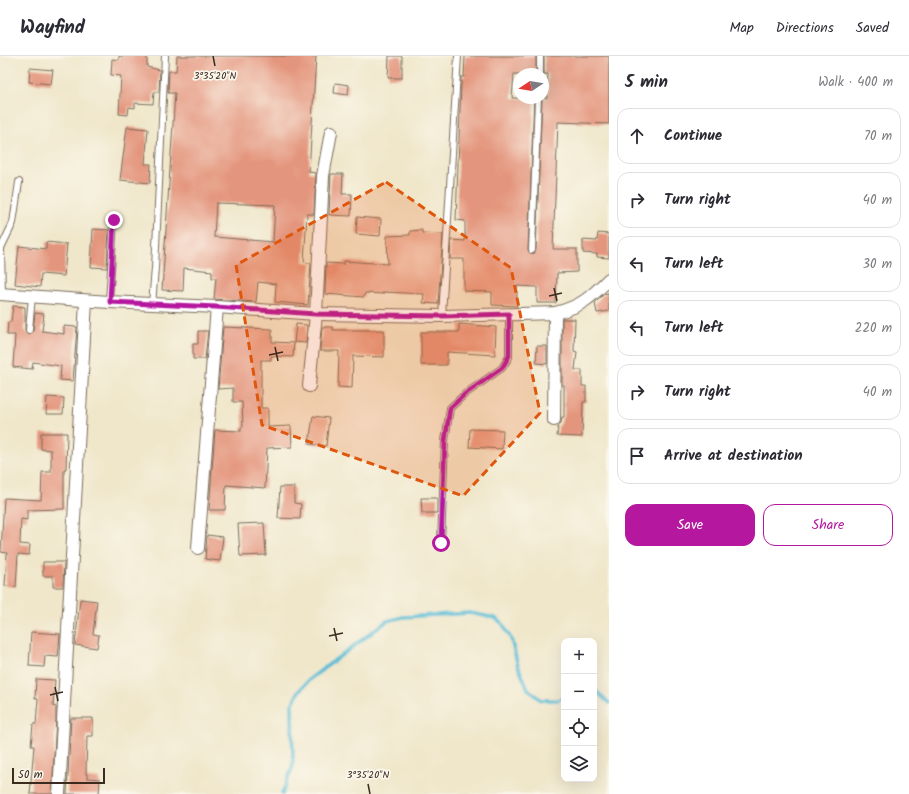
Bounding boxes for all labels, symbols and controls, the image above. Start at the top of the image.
text: Wayfind [20,13,85,43]
text: Map [729,17,754,39]
text: Directions [776,17,834,39]
text: Saved [856,17,889,39]
text: 3°35'20"N [194,68,236,84]
north arrow [513,68,549,104]
text: 5 min [625,69,668,96]
text: Walk · 400 m [818,72,893,93]
text: Continue [664,124,722,148]
icon: ahead [626,125,648,147]
text: 70 m [864,126,892,147]
text: Turn right [664,188,731,212]
icon: right [626,189,648,211]
text: 40 m [863,190,892,211]
route end [105,211,123,229]
text: Turn left [664,252,724,276]
icon: left [626,253,648,275]
text: 30 m [863,254,892,275]
text: Turn left [664,316,724,340]
icon: left [626,317,648,339]
text: 220 m [855,318,892,339]
text: Turn right [664,380,731,404]
icon: right [626,381,648,403]
text: 40 m [863,382,892,403]
text: Arrive at destination [664,444,803,468]
icon: arrive [626,445,648,467]
button: Save [625,504,755,546]
button: Share [763,504,893,546]
route start [432,534,450,552]
map controls [561,638,597,782]
button: + [561,638,597,674]
button: − [561,674,597,710]
button: locate [561,710,597,746]
button: layers [561,746,597,782]
scale bar [12,766,105,785]
text: 50 m [18,766,43,784]
text: 3°35'20"N [347,767,389,783]

